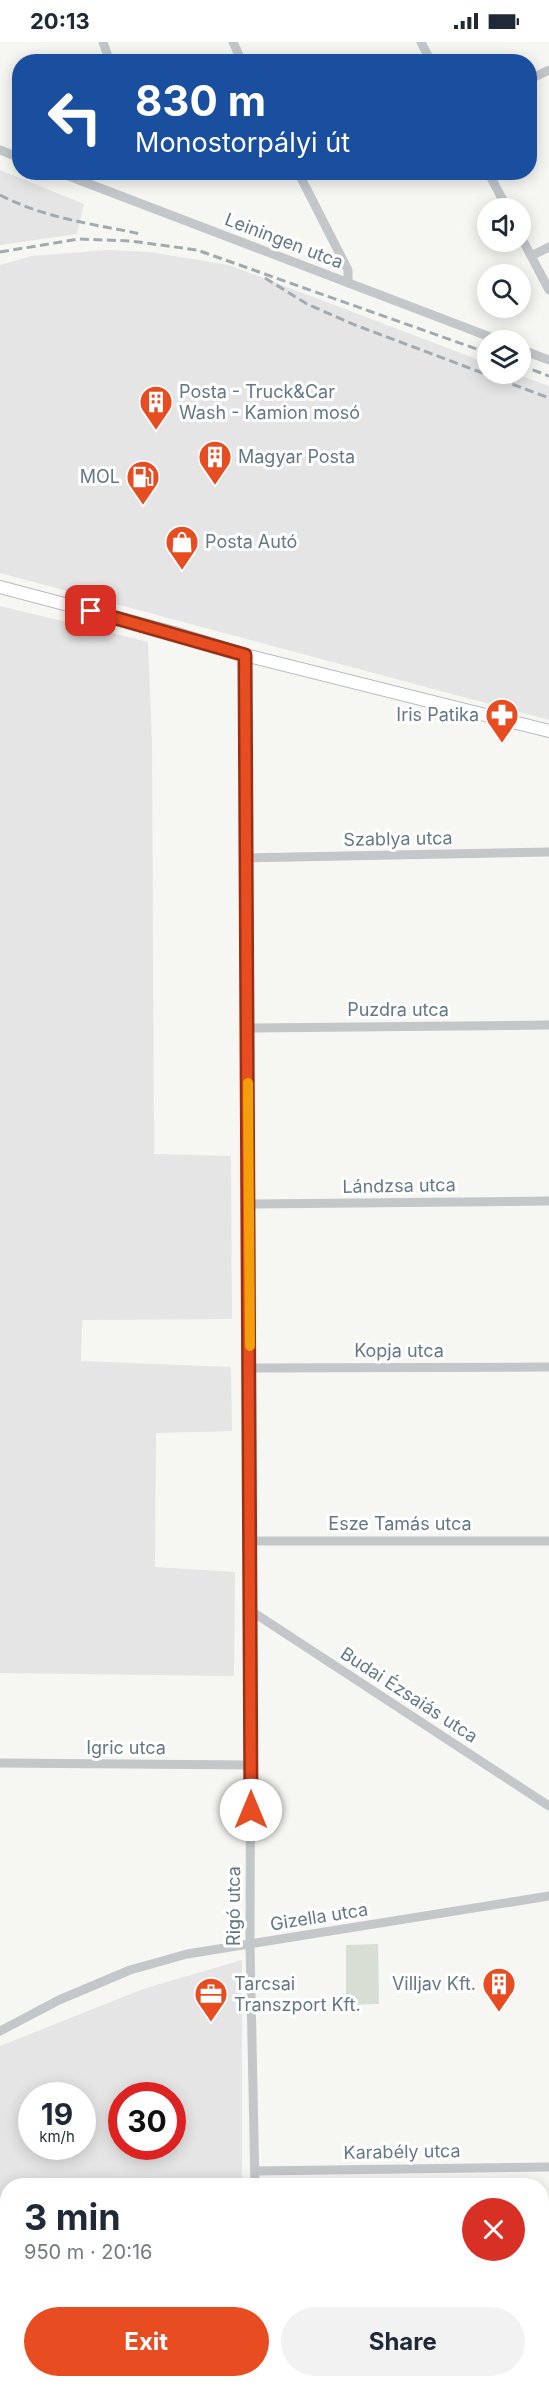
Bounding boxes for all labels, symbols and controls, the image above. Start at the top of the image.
text: 20:13 [30,8,90,34]
text: 830 m [135,75,266,126]
icon: left [36,78,114,156]
text: Monostorpályi út [135,126,350,159]
map controls [477,198,531,384]
button: sound [477,198,531,252]
street label: Leiningen utca [222,208,346,273]
button: search [477,264,531,318]
button: layers [477,330,531,384]
place label: Posta - Truck&Car Wash - Kamion mosó [179,381,360,423]
building icon: Posta - Truck&Car Wash - Kamion mosó [138,384,174,431]
building icon: Magyar Posta [197,439,233,486]
place label: Magyar Posta [238,446,355,467]
fuel station icon: MOL [125,459,161,506]
place label: MOL [80,466,120,487]
shop icon: Posta Autó [164,524,200,571]
place label: Posta Autó [205,531,297,552]
pin [65,585,116,636]
icon: arrive [74,594,107,627]
pharmacy icon: Iris Patika [484,697,520,744]
place label: Iris Patika [396,704,479,725]
street label: Szablya utca [343,827,453,850]
street label: Puzdra utca [347,999,449,1020]
street label: Lándzsa utca [342,1174,456,1197]
street label: Kopja utca [354,1340,444,1361]
street label: Esze Tamás utca [328,1513,472,1534]
street label: Budai Ézsaiás utca [337,1642,482,1747]
street label: Igric utca [86,1737,166,1758]
position arrow [219,1778,283,1842]
street label: Rigó utca [223,1866,244,1946]
street label: Gizella utca [268,1898,369,1935]
building icon: Villjav Kft. [481,1966,517,2013]
place label: Tarcsai Transzport Kft. [234,1973,361,2015]
place label: Villjav Kft. [392,1973,476,1994]
office icon: Tarcsai Transzport Kft. [193,1976,229,2023]
speed limit sign: 30 [108,2082,186,2160]
text: 19 [41,2096,73,2132]
text: km/h [39,2127,75,2146]
street label: Karabély utca [343,2140,461,2163]
text: 3 min [24,2195,121,2239]
button: close [462,2198,525,2261]
text: 950 m · 20:16 [24,2240,152,2264]
button: Exit [24,2307,269,2376]
button: Share [281,2307,525,2376]

